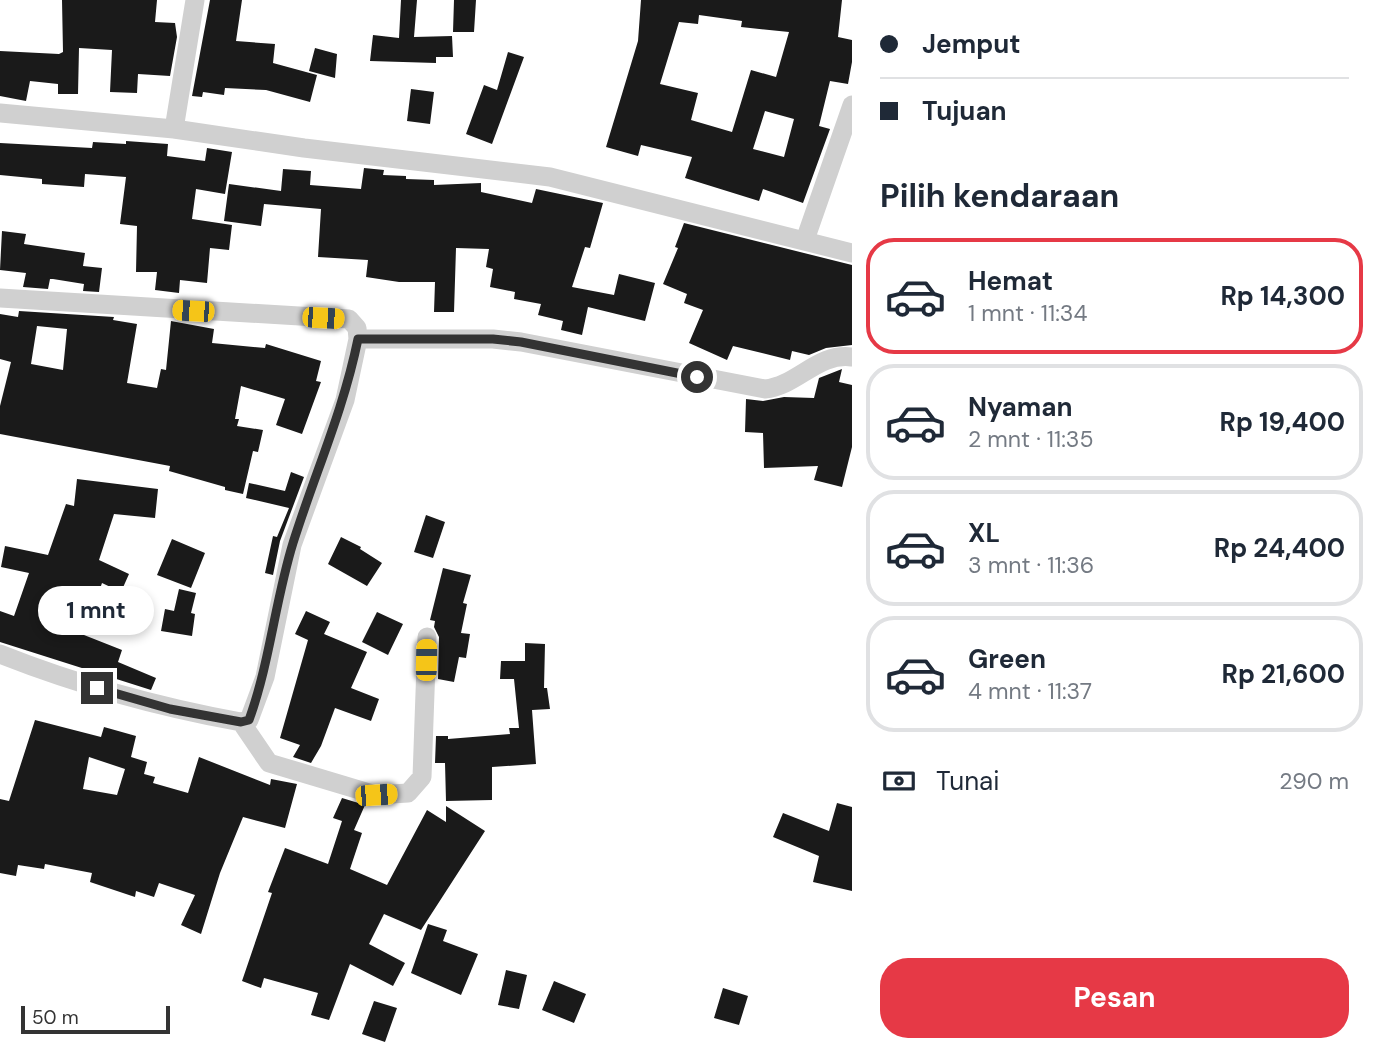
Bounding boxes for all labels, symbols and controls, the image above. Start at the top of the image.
text: Jemput [922,27,1021,61]
text: Tujuan [922,94,1007,128]
text: Pilih kendaraan [880,175,1119,217]
text: Hemat [968,264,1053,298]
icon: car [884,265,947,328]
text: Rp 14,300 [1220,279,1345,313]
text: 1 mnt · 11:34 [968,298,1087,328]
car [172,299,215,323]
car [302,306,345,330]
route start [681,361,713,393]
text: Nyaman [968,390,1073,424]
icon: car [884,391,947,454]
text: Rp 19,400 [1220,405,1345,439]
text: 2 mnt · 11:35 [968,424,1094,454]
text: XL [968,516,1000,550]
icon: car [884,517,947,580]
text: Rp 24,400 [1214,531,1345,565]
text: 3 mnt · 11:36 [968,550,1094,580]
callout: 1 mnt [39,586,155,636]
text: 1 mnt [66,595,126,625]
car [416,639,437,681]
text: Green [968,642,1046,676]
icon: car [884,643,947,706]
text: Rp 21,600 [1221,657,1345,691]
route end [81,672,113,704]
text: 4 mnt · 11:37 [968,676,1092,706]
icon: cash [880,762,918,800]
text: Tunai [936,764,1000,798]
text: 290 m [1279,766,1349,796]
car [355,783,398,807]
button: Pesan [880,958,1349,1038]
scale bar [21,1003,170,1035]
text: 50 m [32,1005,79,1030]

